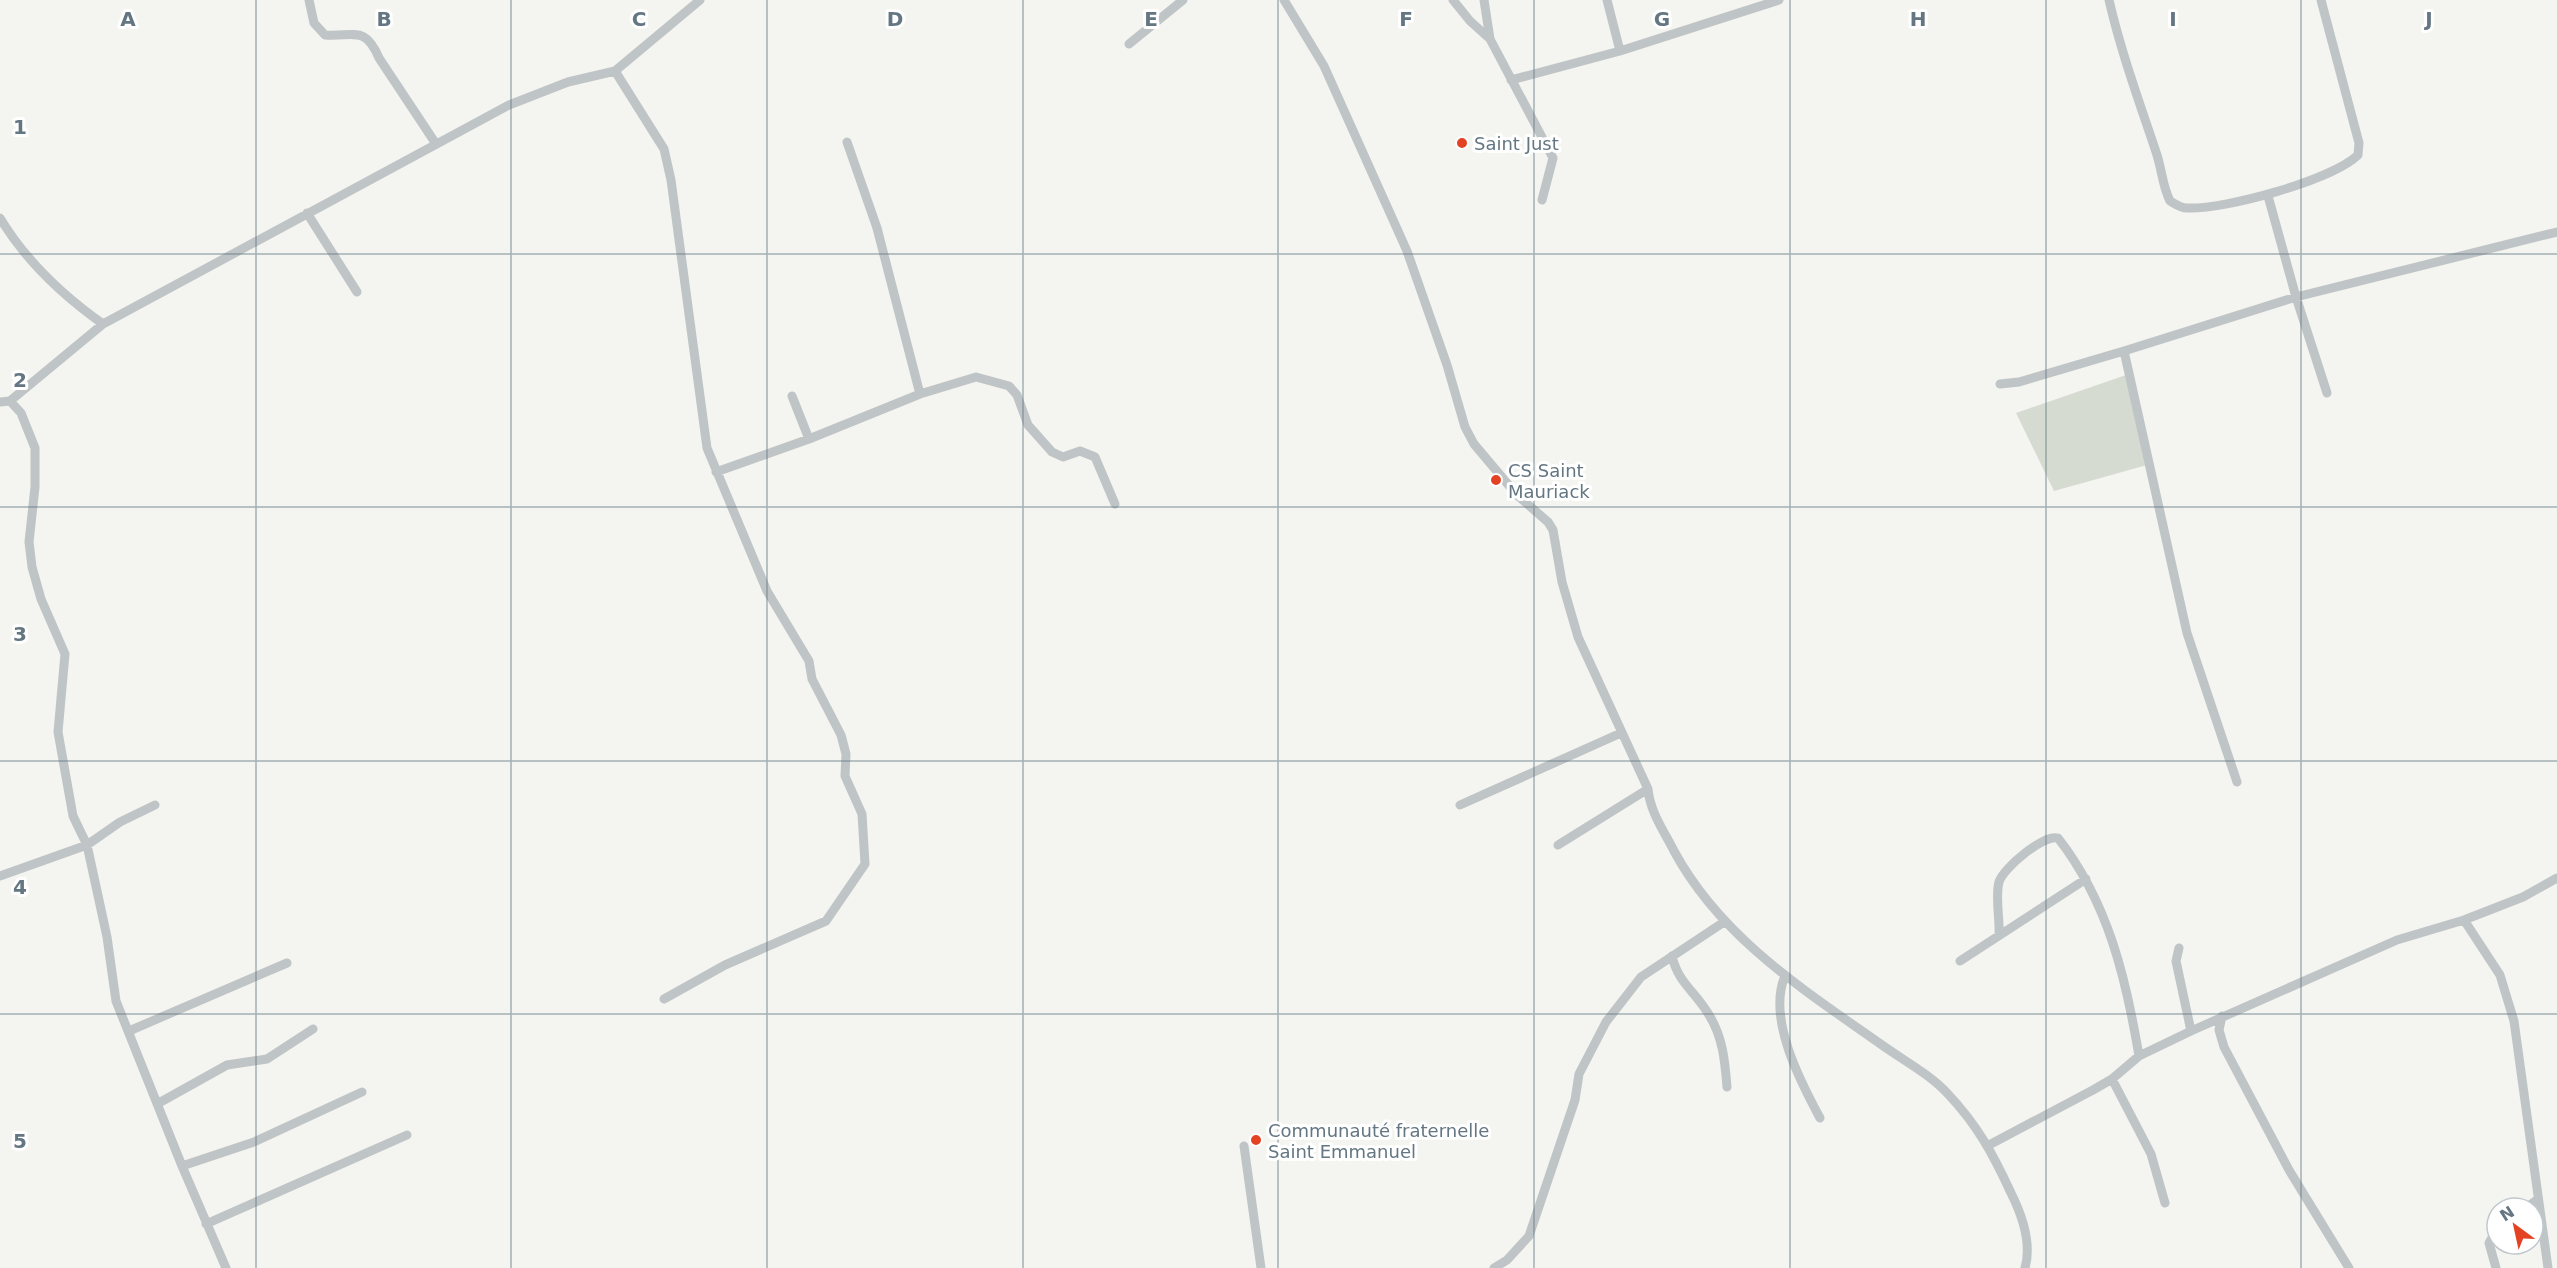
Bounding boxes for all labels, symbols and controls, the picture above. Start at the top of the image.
text: A [120,7,136,31]
text: B [376,7,392,31]
text: C [632,7,646,31]
text: D [887,7,903,31]
text: E [1144,7,1158,31]
text: F [1399,7,1413,31]
text: G [1654,7,1670,31]
text: H [1910,7,1926,31]
text: I [2169,7,2177,31]
text: J [2423,7,2433,31]
text: 1 [13,115,27,139]
place label: Saint Just [1474,133,1559,154]
marker: Saint Just [1455,136,1469,150]
text: 2 [13,368,27,392]
place label: CS Saint Mauriack [1508,460,1590,502]
marker: CS Saint Mauriack [1489,473,1503,487]
text: 3 [13,622,27,646]
text: 4 [13,875,27,899]
place label: Communauté fraternelle Saint Emmanuel [1268,1120,1489,1162]
text: 5 [13,1129,27,1153]
marker: Communauté fraternelle Saint Emmanuel [1249,1133,1263,1147]
north arrow [2485,1196,2545,1256]
text: N [2496,1202,2518,1225]

